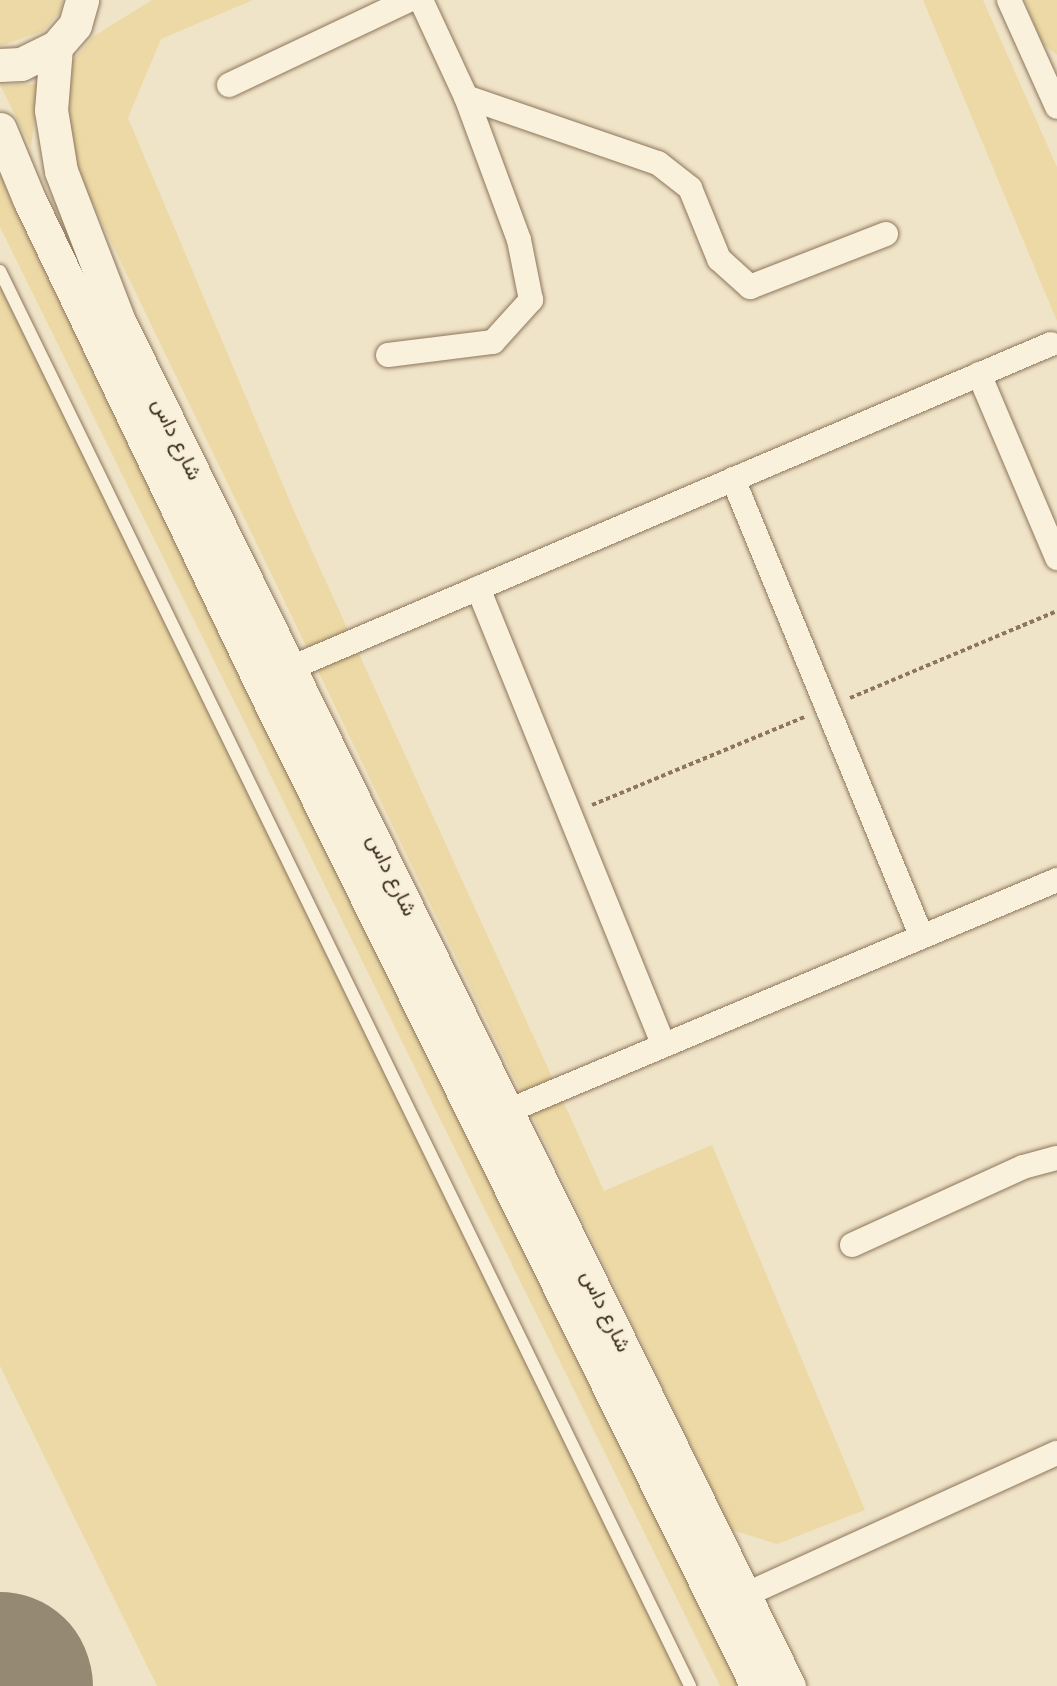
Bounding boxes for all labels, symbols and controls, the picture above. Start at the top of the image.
street label: شارع داس [146,394,208,484]
street label: شارع داس [361,830,423,920]
street label: شارع داس [575,1266,637,1356]

